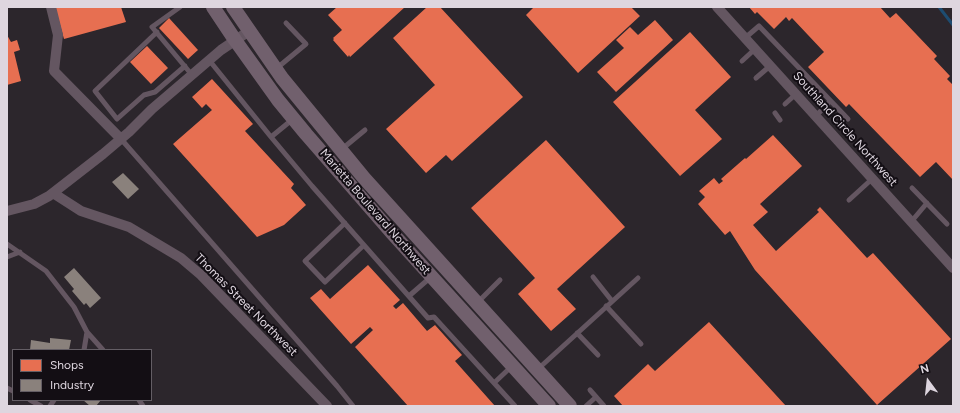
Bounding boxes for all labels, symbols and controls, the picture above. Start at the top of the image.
street label: Southland Circle Northwest [790,69,900,189]
street label: Marietta Boulevard Northwest [317,146,433,278]
street label: Thomas Street Northwest [192,251,300,359]
legend [12,349,152,401]
text: Shops [50,358,84,372]
north arrow [908,361,948,401]
text: N [919,362,931,376]
text: Industry [50,378,94,392]

